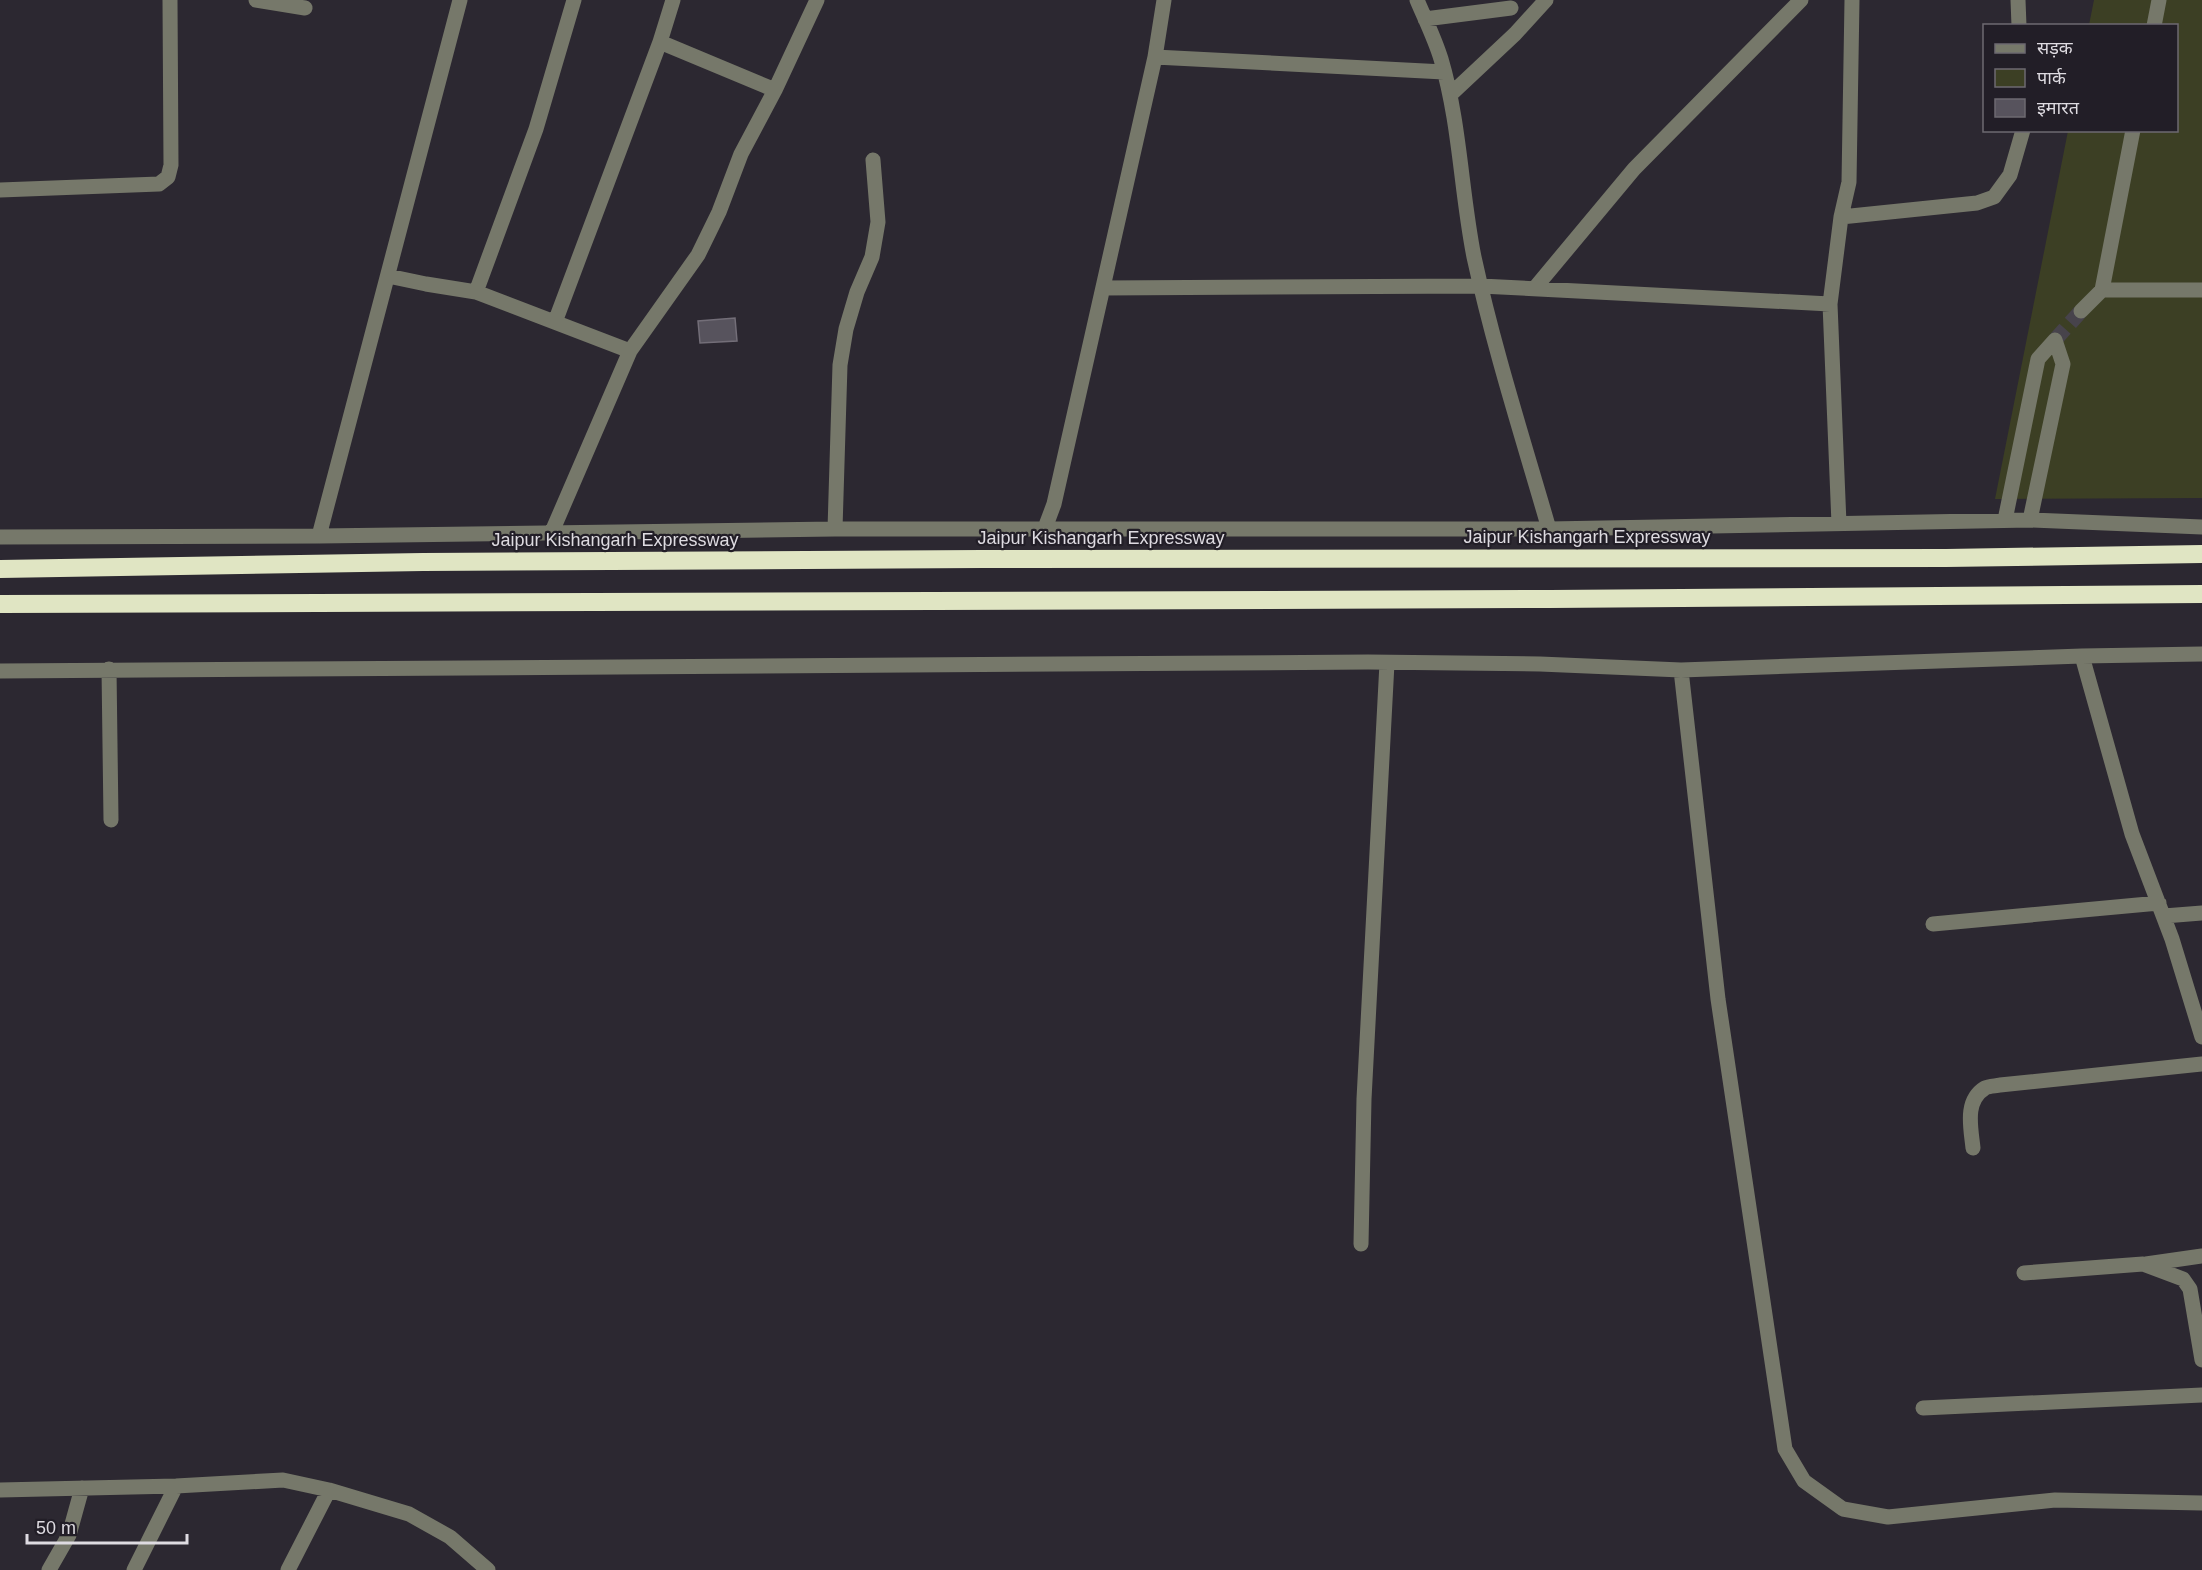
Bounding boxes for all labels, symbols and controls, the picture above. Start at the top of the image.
legend [1983,24,2178,132]
text: सड़क [2037,38,2074,58]
text: पार्क [2037,67,2067,88]
text: इमारत [2037,98,2080,118]
street label: Jaipur Kishangarh Expressway [1463,527,1711,547]
street label: Jaipur Kishangarh Expressway [977,528,1225,548]
street label: Jaipur Kishangarh Expressway [491,530,739,550]
scale bar [27,1507,188,1545]
text: 50 m [36,1518,76,1538]

